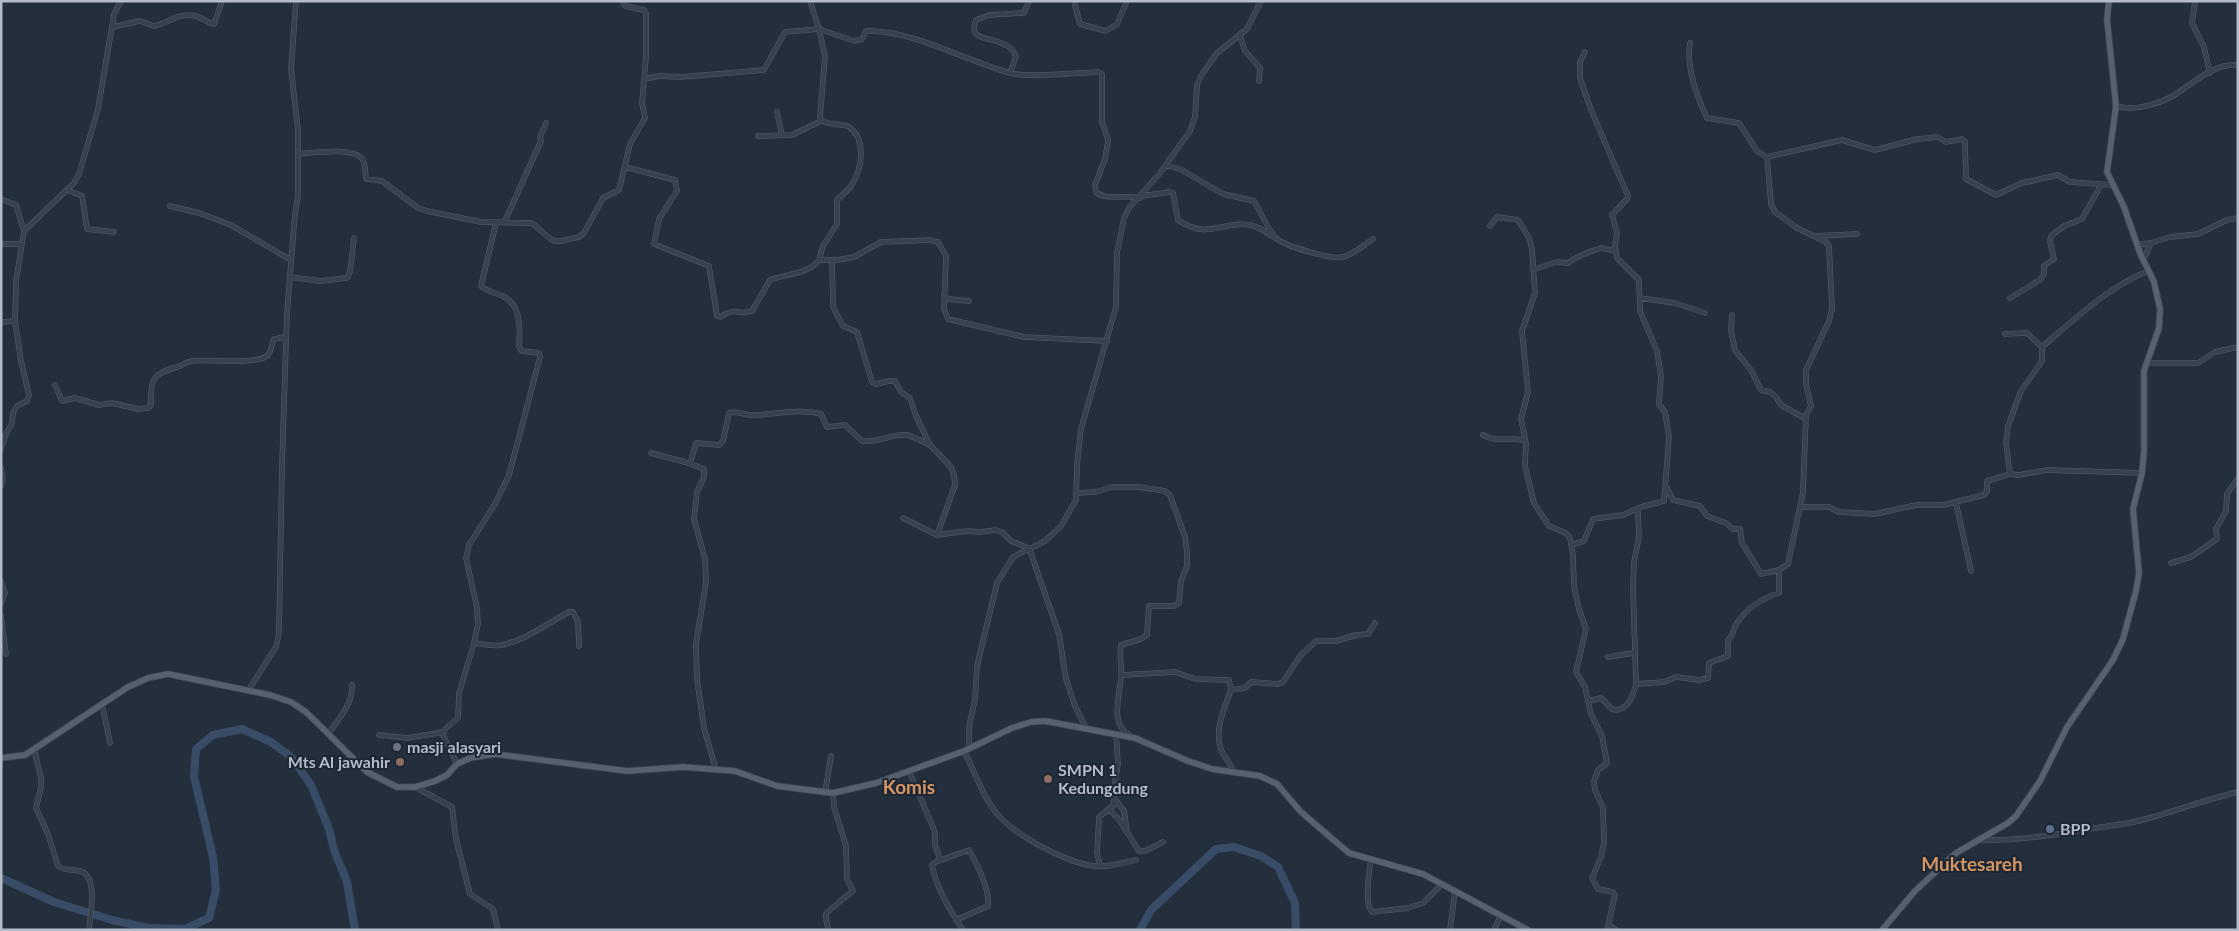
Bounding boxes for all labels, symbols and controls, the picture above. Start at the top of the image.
place label: masji alasyari [407,737,501,756]
marker: masji alasyari [391,741,403,753]
place label: Mts Al jawahir [288,752,390,771]
marker: Mts Al jawahir [394,756,406,768]
place label: SMPN 1 Kedungdung [1058,760,1149,797]
marker: SMPN 1 Kedungdung [1042,773,1054,785]
district label: Komis [883,775,935,798]
place label: BPP [2060,819,2090,838]
marker: BPP [2044,823,2056,835]
district label: Muktesareh [1921,852,2023,875]

